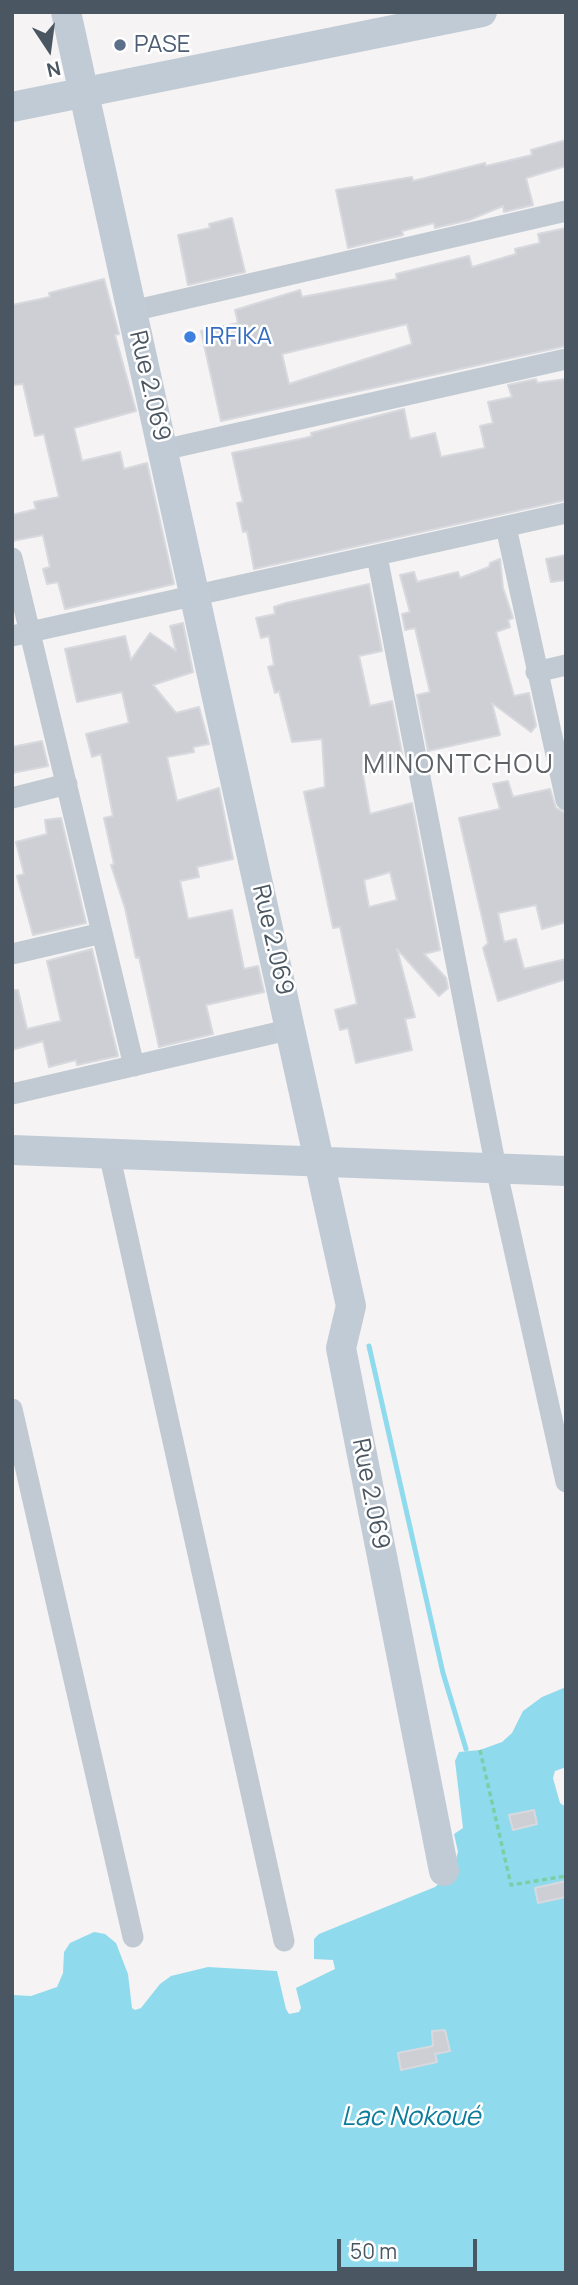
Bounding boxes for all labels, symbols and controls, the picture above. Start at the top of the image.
north arrow [14,14,84,84]
place label: PASE [134,31,190,59]
marker: PASE [112,37,128,53]
text: N [44,55,63,84]
place label: IRFIKA [204,323,272,351]
street label: Rue 2.069 [122,328,176,444]
marker: IRFIKA [182,329,198,345]
district label: MINONTCHOU [365,750,553,782]
street label: Rue 2.069 [245,882,299,998]
street label: Rue 2.069 [345,1436,395,1552]
water label: Lac Nokoué [341,2102,481,2134]
scale bar [340,2226,480,2270]
text: 50 m [350,2237,397,2265]

